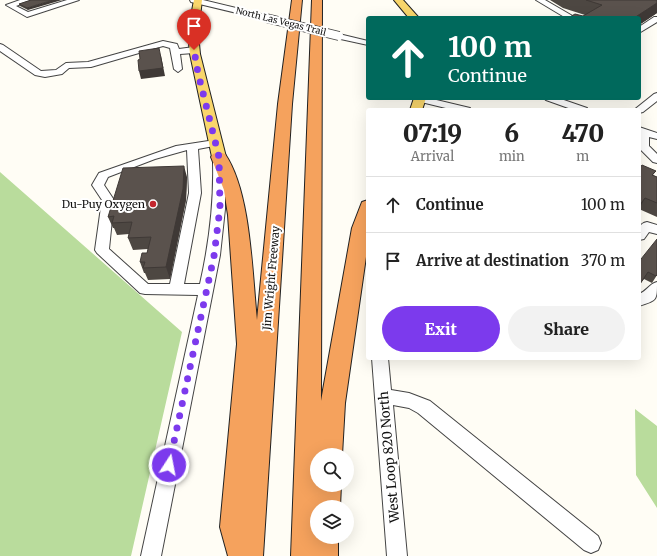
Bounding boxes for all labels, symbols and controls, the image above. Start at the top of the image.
street label: North Las Vegas Trail [235,4,328,38]
pin [177,9,211,50]
icon: arrive [183,15,205,37]
text: 100 m [448,29,532,65]
icon: ahead [382,32,434,84]
text: Continue [448,64,527,87]
text: 07:19 [403,118,462,149]
text: 6 [504,118,519,149]
text: 470 [561,118,604,149]
text: Arrival [411,148,454,165]
text: min [499,148,525,165]
text: m [576,148,589,165]
icon: ahead [382,194,404,216]
text: Continue [416,195,484,214]
text: 100 m [581,195,625,214]
place label: Du-Puy Oxygen [62,197,146,211]
marker: Du-Puy Oxygen [148,199,158,209]
street label: Jim Wright Freeway [259,225,283,332]
icon: arrive [382,250,404,272]
text: Arrive at destination [416,251,569,270]
text: 370 m [581,251,625,270]
button: Exit [382,306,500,352]
button: Share [508,306,625,352]
street label: West Loop 820 North [375,390,403,524]
position arrow [148,444,190,486]
map controls [310,448,354,544]
button: search [310,448,354,492]
button: layers [310,500,354,544]

